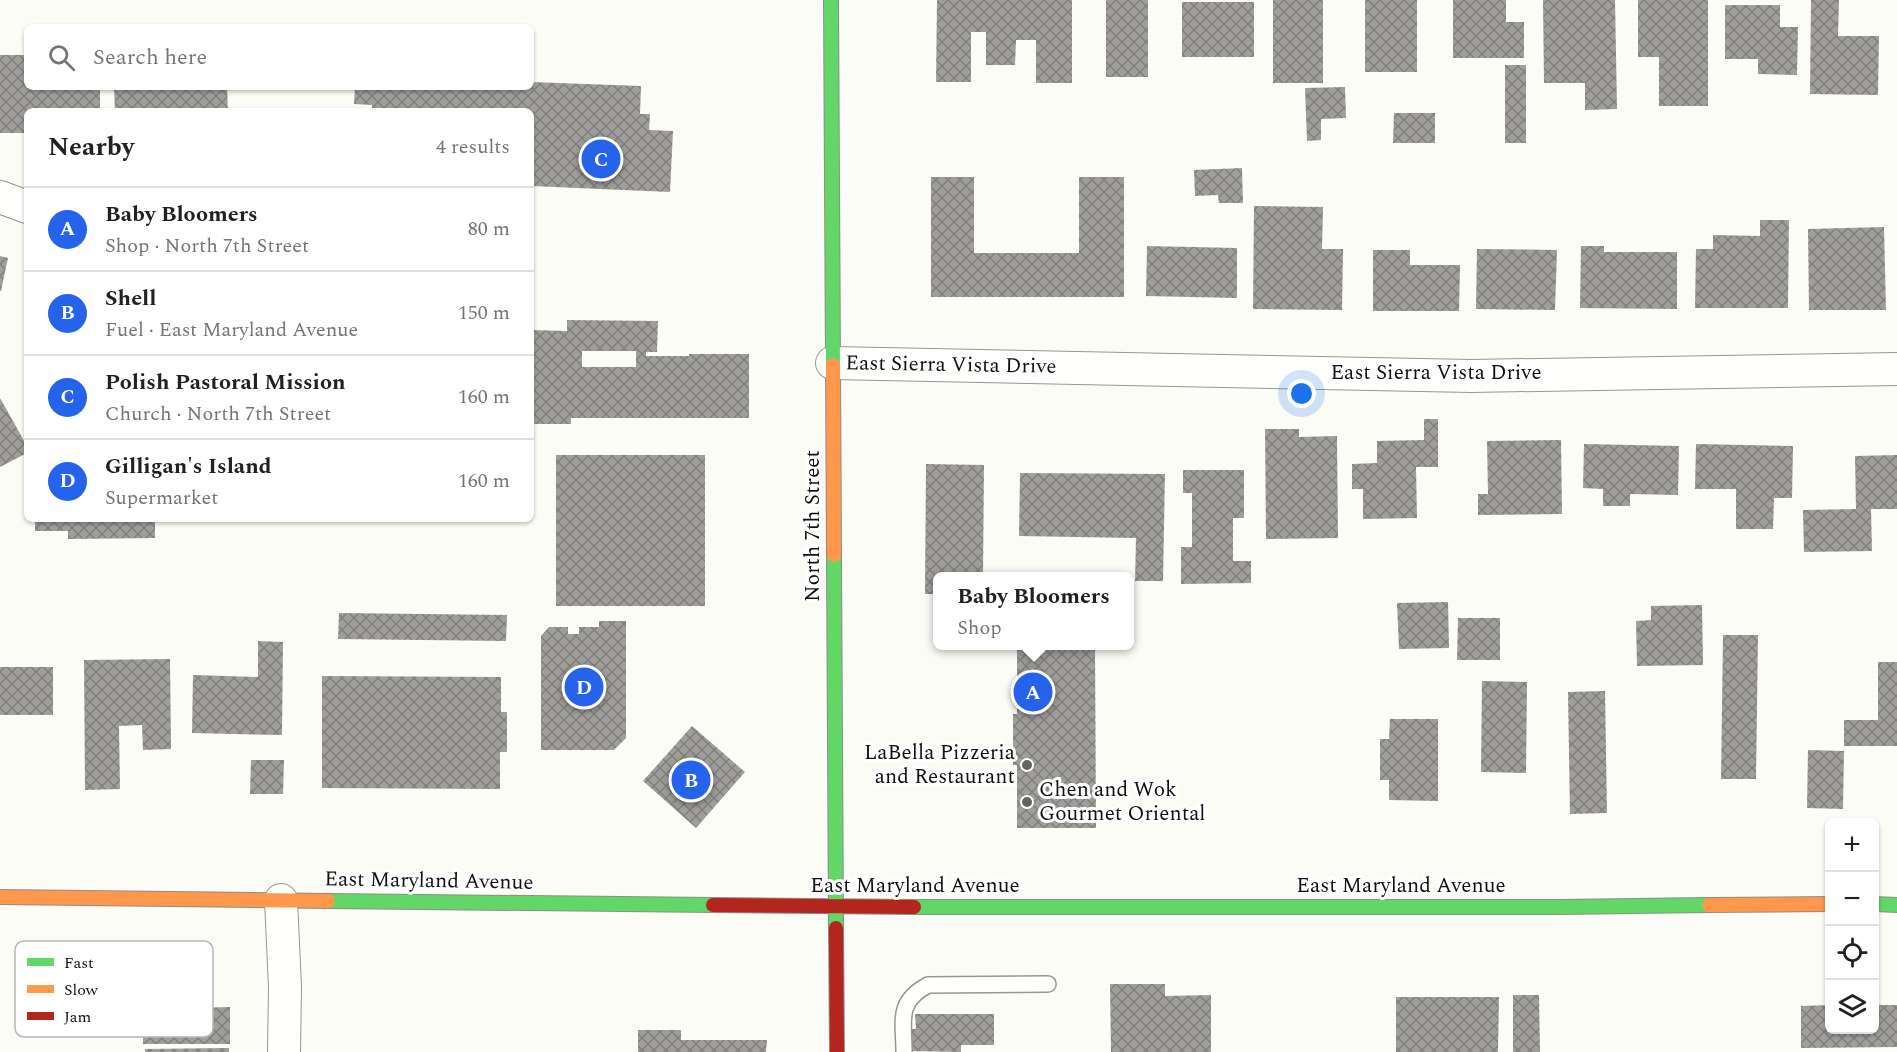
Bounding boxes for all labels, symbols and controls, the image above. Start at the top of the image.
search box [24,24,534,90]
icon: search [45,41,78,74]
text: Search here [93,41,207,74]
text: Nearby [48,127,134,167]
text: 4 results [436,132,510,162]
pin: C [582,136,620,182]
text: Baby Bloomers [105,198,258,231]
text: A [60,214,75,244]
text: 80 m [468,214,510,244]
text: Shop · North 7th Street [105,231,309,261]
text: Shell [105,282,156,315]
text: B [60,298,75,328]
text: 150 m [458,298,510,328]
text: Fuel · East Maryland Avenue [105,315,358,345]
street label: East Sierra Vista Drive [845,347,1057,383]
street label: East Sierra Vista Drive [1330,357,1542,389]
text: Polish Pastoral Mission [105,366,346,399]
your location [1287,379,1316,408]
text: C [60,382,75,412]
text: 160 m [458,382,510,412]
text: Church · North 7th Street [105,399,331,429]
text: Gilligan's Island [105,450,272,483]
street label: North 7th Street [797,450,829,602]
text: D [59,466,76,496]
text: 160 m [458,466,510,496]
text: Supermarket [105,483,218,513]
popup [933,572,1134,650]
text: Baby Bloomers [957,580,1110,613]
text: Shop [957,613,1002,643]
pin: D [564,664,604,710]
pin: A [1014,670,1052,714]
place label: LaBella Pizzeria and Restaurant [864,737,1016,793]
pin: B [672,758,710,802]
marker: LaBella Pizzeria and Restaurant [1020,758,1034,772]
place label: Chen and Wok Gourmet Oriental [1039,774,1206,830]
marker: Chen and Wok Gourmet Oriental [1020,795,1034,809]
map controls [1825,818,1879,1034]
button: + [1825,818,1879,872]
street label: East Maryland Avenue [324,863,534,899]
street label: East Maryland Avenue [810,870,1020,902]
street label: East Maryland Avenue [1296,870,1506,902]
button: − [1825,872,1879,926]
button: locate [1825,926,1879,980]
legend [15,941,213,1037]
text: Fast [64,951,94,975]
text: Slow [64,978,99,1002]
button: layers [1825,980,1879,1034]
text: Jam [64,1005,92,1029]

